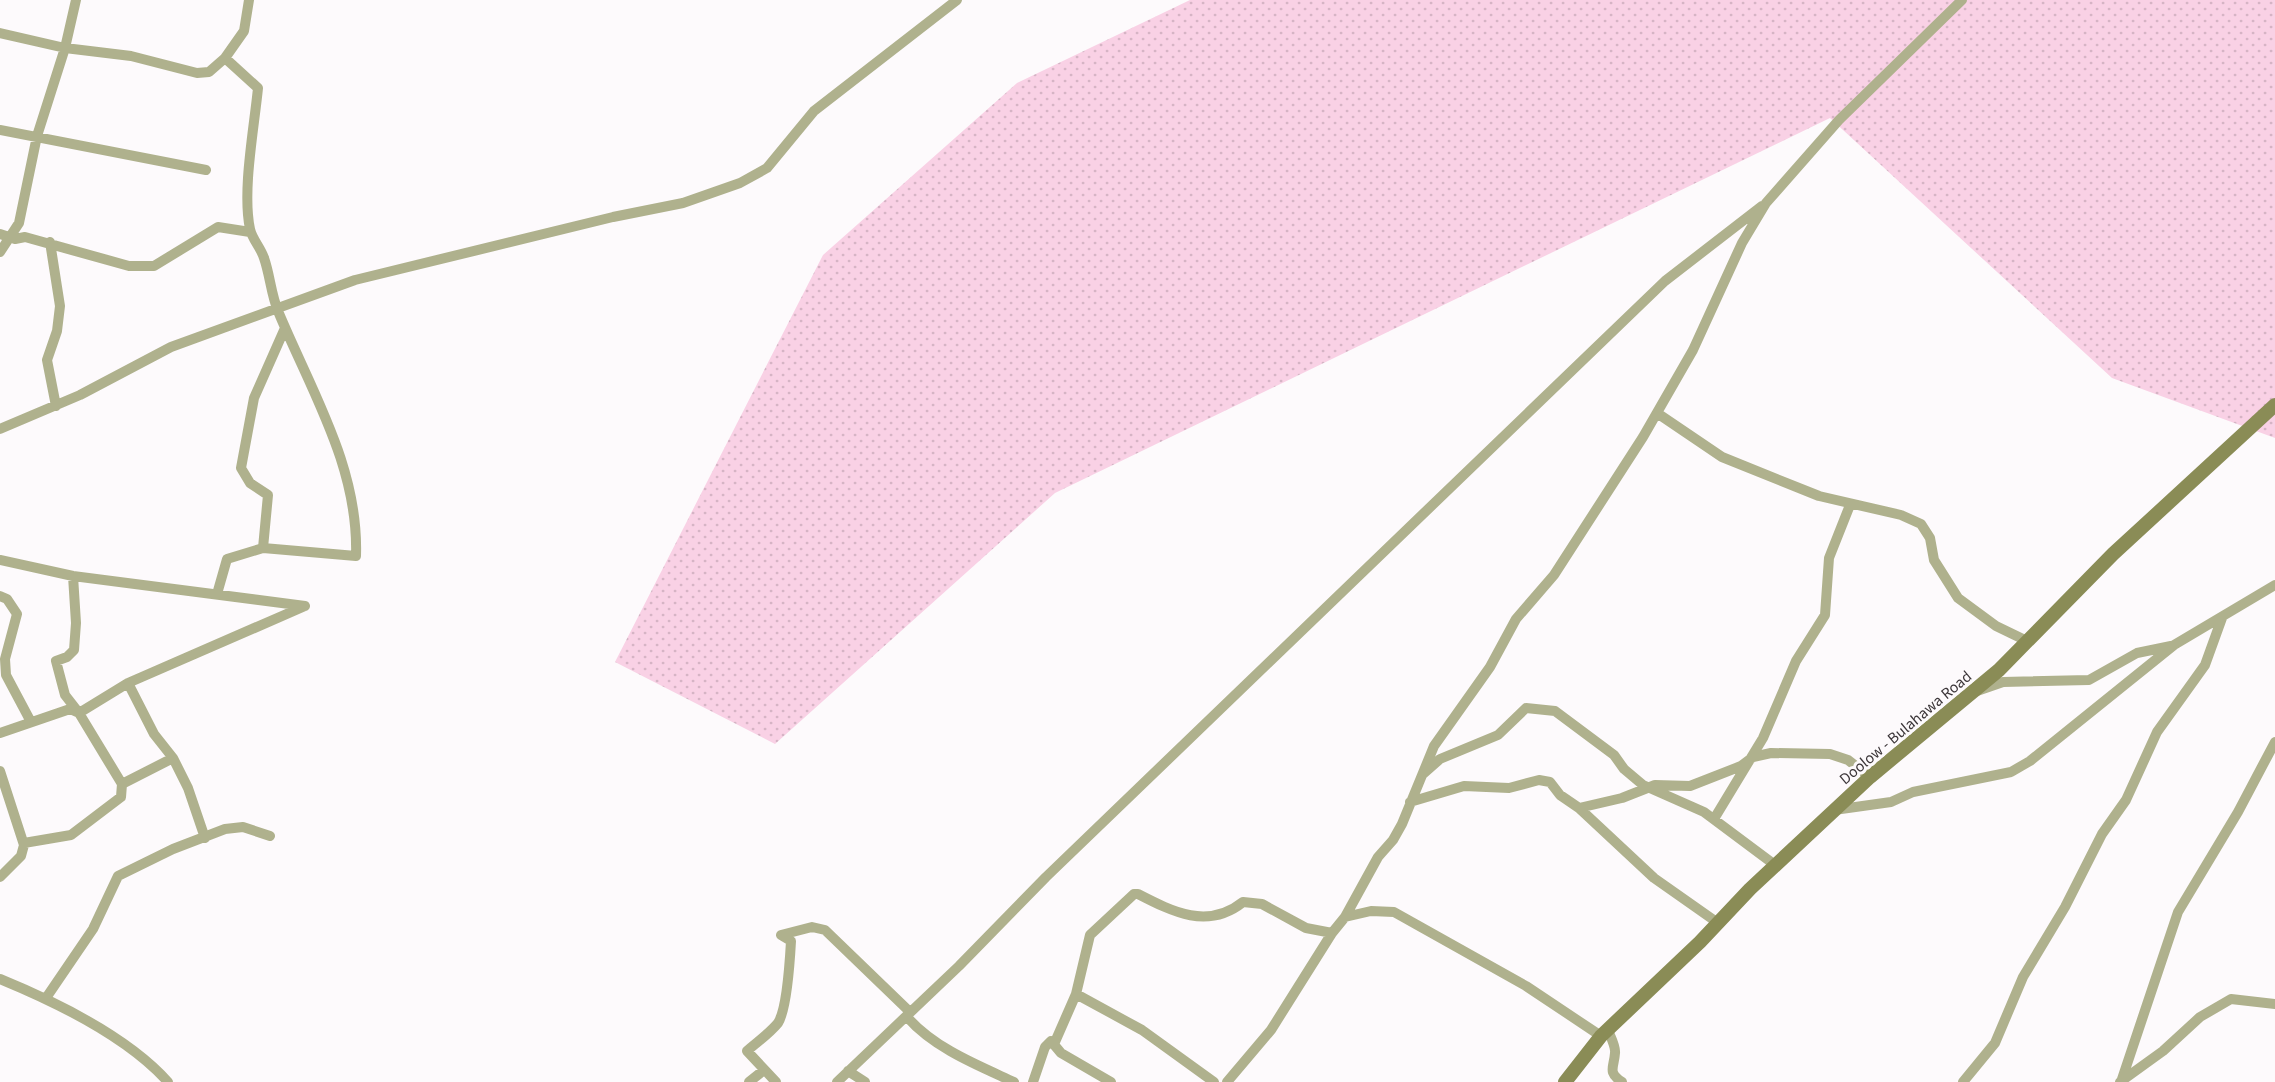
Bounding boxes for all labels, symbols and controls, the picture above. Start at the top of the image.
street label: Doolow - Bulahawa Road [1835,666,1977,790]

